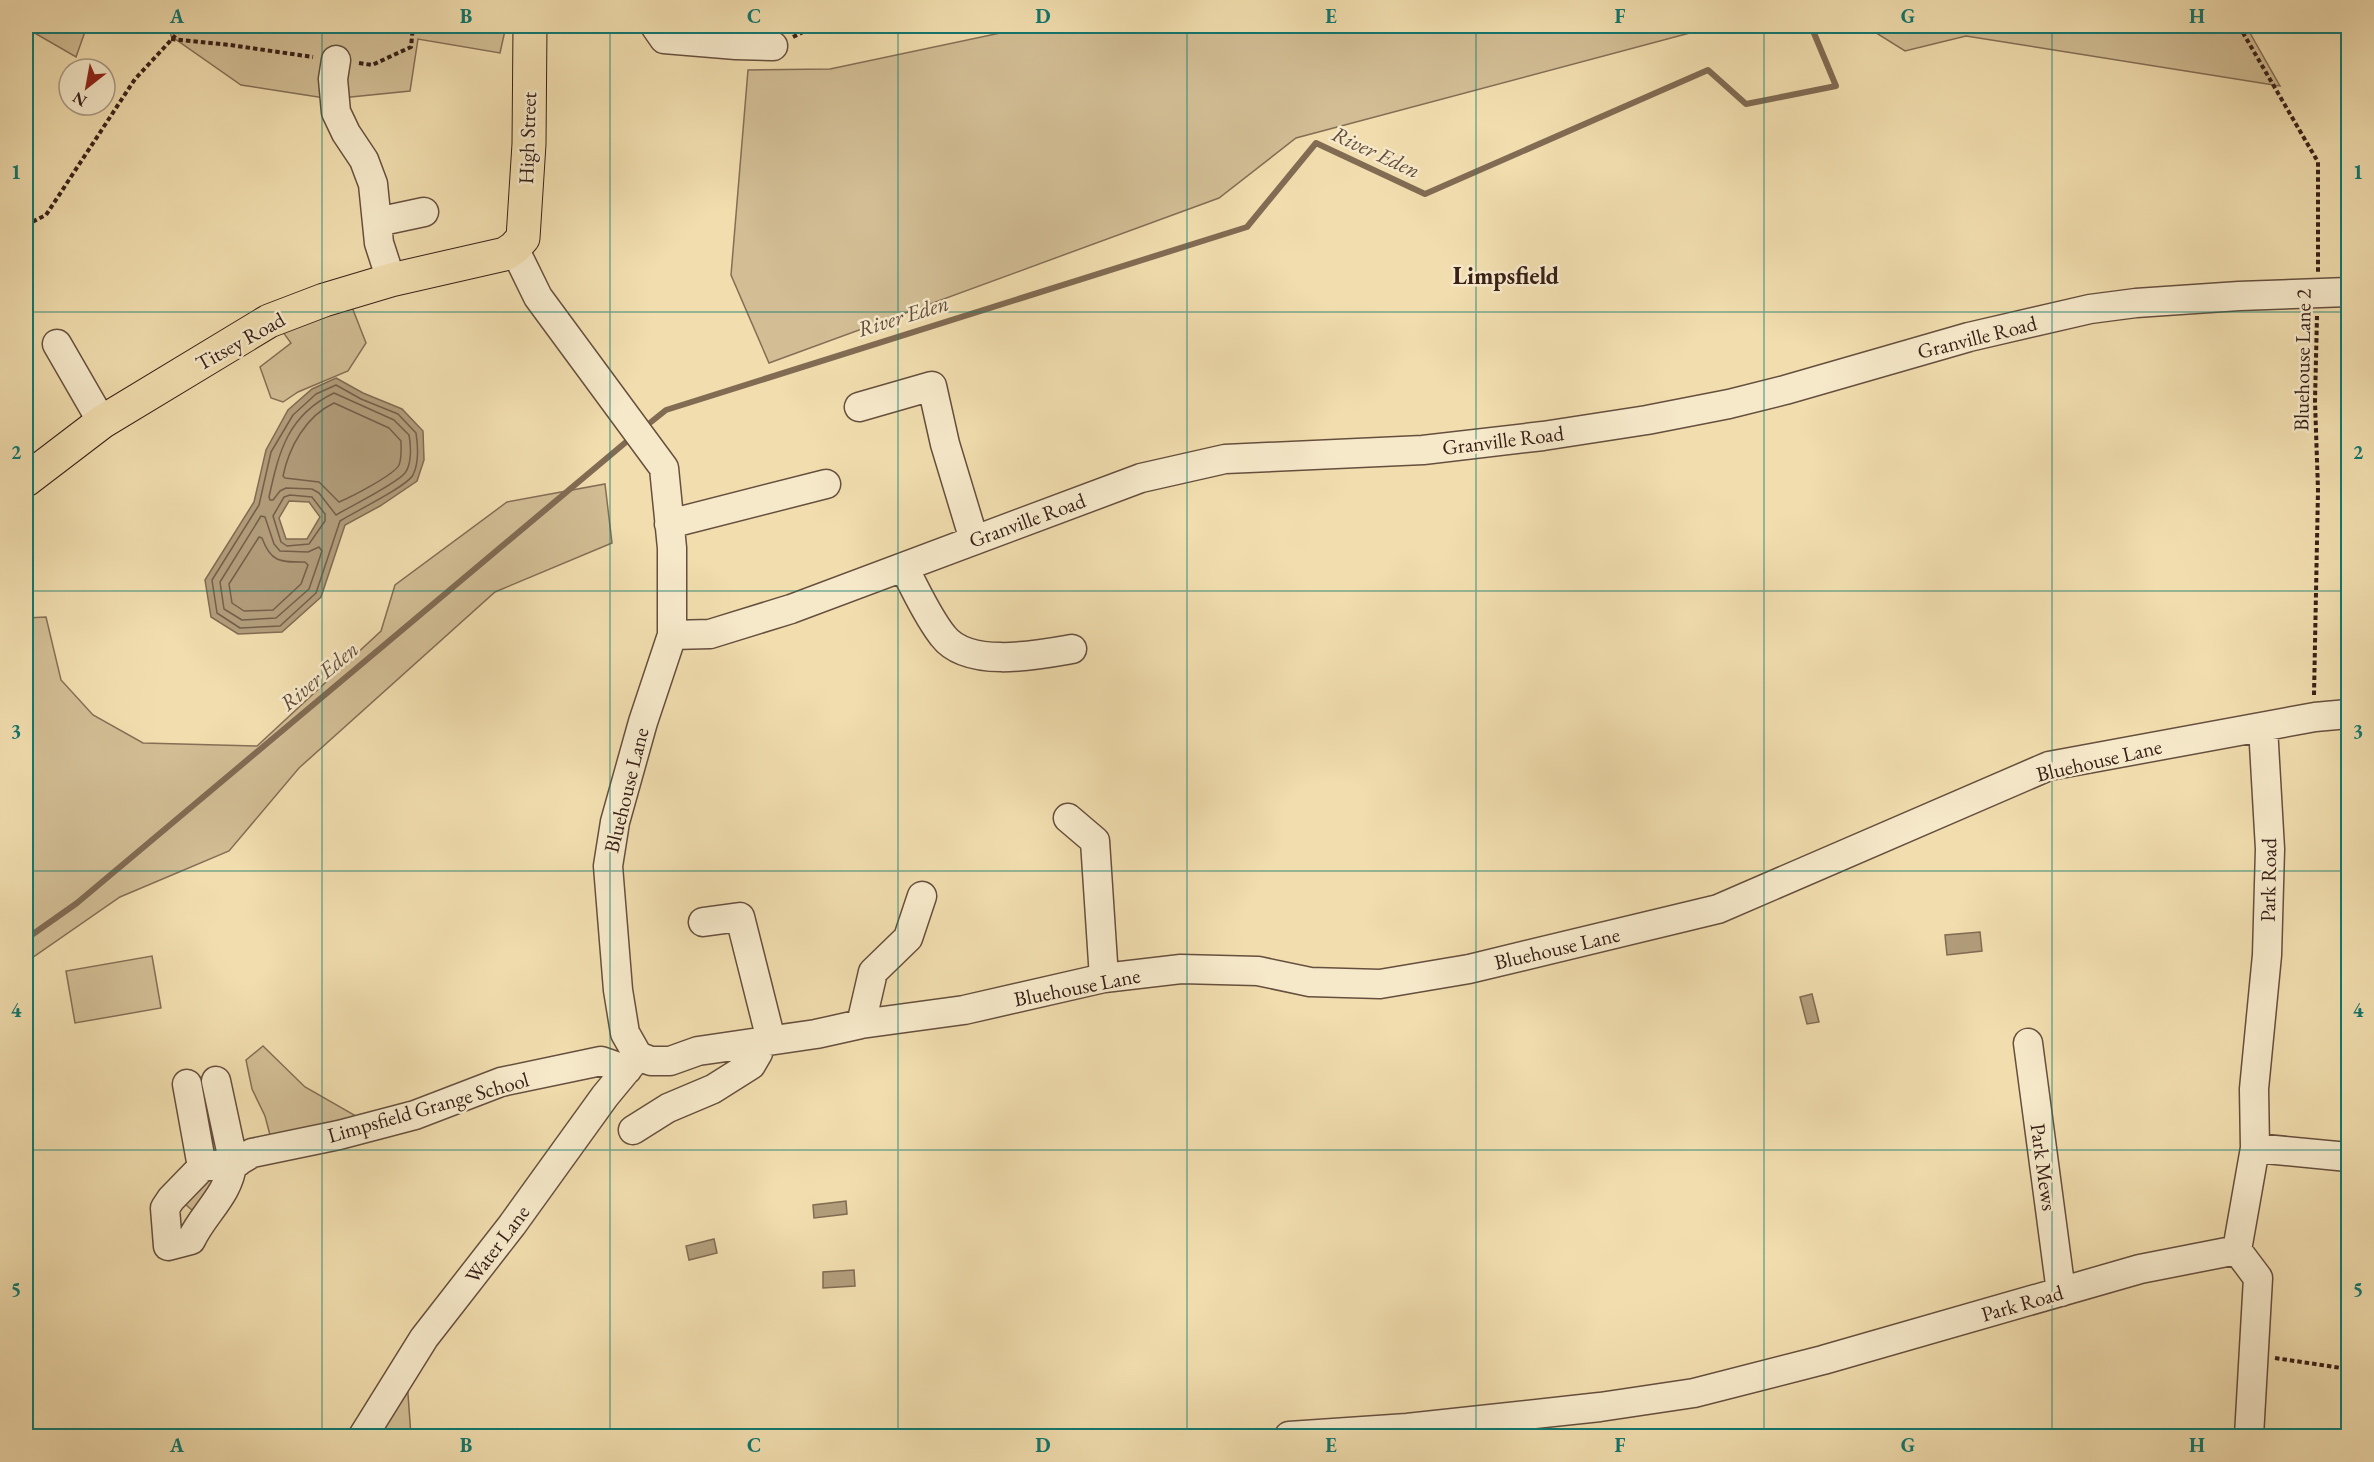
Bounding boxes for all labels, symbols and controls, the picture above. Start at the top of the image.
text: A [169,3,185,29]
text: B [460,3,472,29]
text: C [747,3,761,29]
text: D [1035,3,1051,29]
text: E [1325,3,1337,29]
text: F [1615,3,1626,29]
text: G [1901,3,1915,29]
text: H [2189,3,2205,29]
north arrow [57,57,117,117]
text: N [69,87,90,112]
street label: High Street [512,91,542,185]
water label: River Eden [1327,119,1425,185]
text: 1 [11,159,21,185]
text: 1 [2353,159,2363,185]
district label: Limpsfield [1453,260,1560,291]
water label: River Eden [854,288,952,344]
street label: Bluehouse Lane 2 [2287,289,2317,431]
street label: Titsey Road [191,305,290,377]
street label: Granville Road [1915,309,2040,365]
street label: Granville Road [1441,419,1566,461]
text: 2 [11,439,22,465]
text: 2 [2353,439,2364,465]
street label: Granville Road [965,486,1089,554]
water label: River Eden [274,635,364,717]
text: 3 [11,718,21,744]
text: 3 [2353,718,2363,744]
street label: Bluehouse Lane [597,725,655,855]
street label: Bluehouse Lane [2034,732,2164,788]
street label: Park Road [2254,837,2282,922]
street label: Bluehouse Lane [1492,920,1622,976]
street label: Bluehouse Lane [1012,962,1142,1012]
text: 4 [11,997,22,1023]
text: 4 [2353,997,2364,1023]
street label: Limpsfield Grange School [324,1065,532,1149]
street label: Park Mews [2025,1122,2064,1213]
street label: Water Lane [459,1199,535,1289]
text: 5 [11,1276,21,1302]
text: 5 [2353,1276,2363,1302]
street label: Park Road [1978,1278,2066,1328]
text: A [169,1432,185,1458]
text: B [460,1432,472,1458]
text: C [747,1432,761,1458]
text: D [1035,1432,1051,1458]
text: E [1325,1432,1337,1458]
text: F [1615,1432,1626,1458]
text: G [1901,1432,1915,1458]
text: H [2189,1432,2205,1458]

